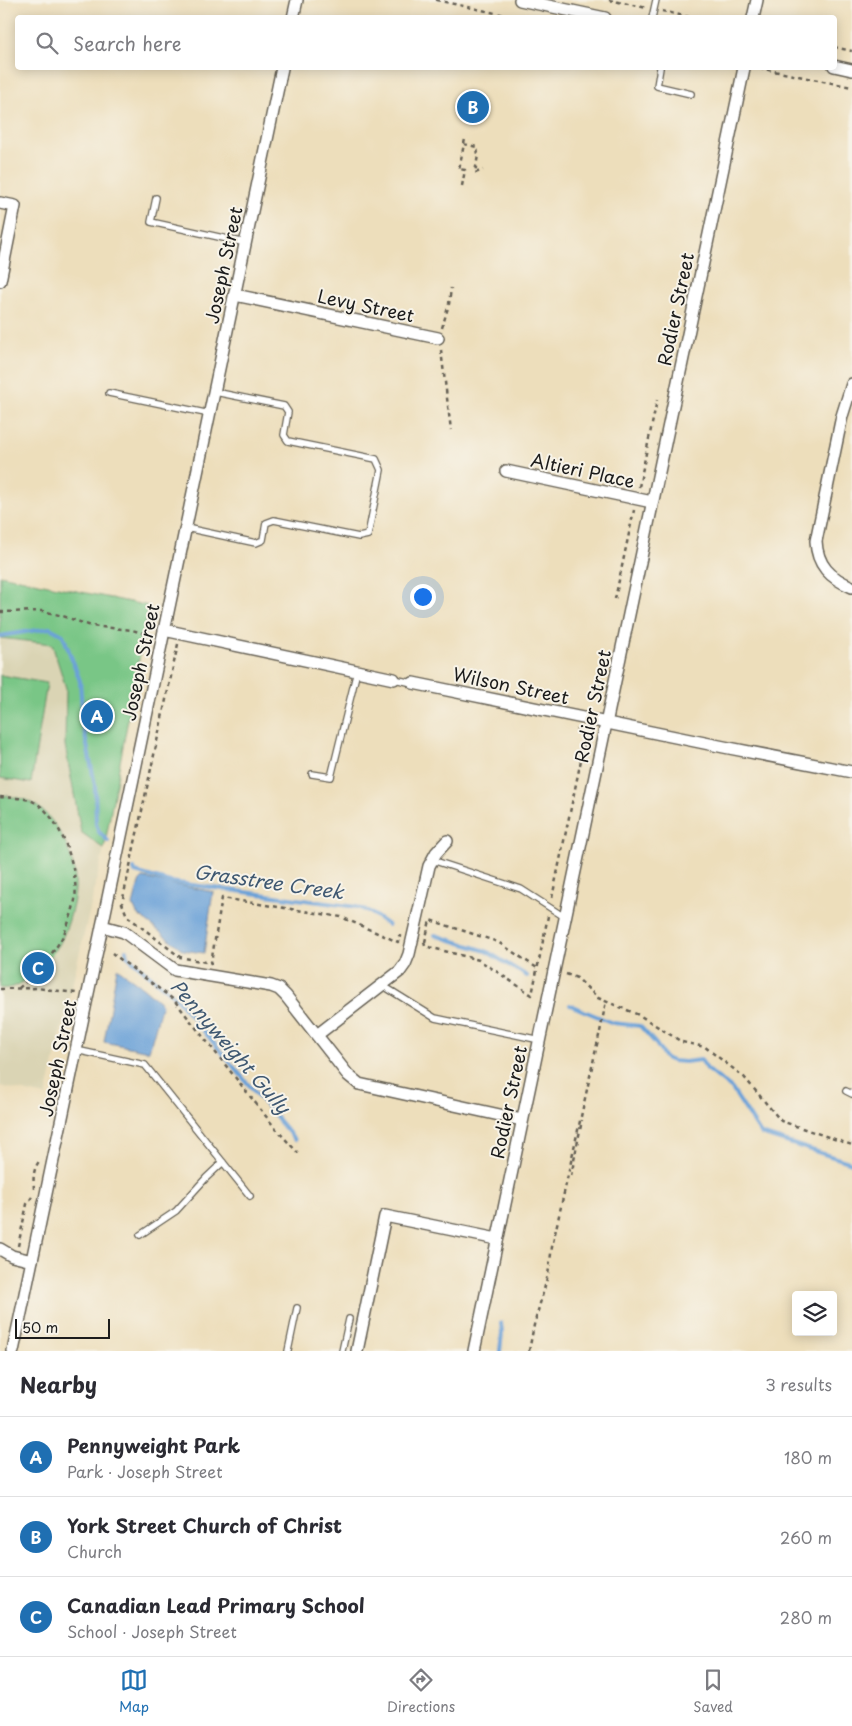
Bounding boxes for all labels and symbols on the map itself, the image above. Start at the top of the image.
pin: B [457,88,489,126]
street label: Joseph Street [197,204,249,326]
street label: Rodier Street [650,250,700,368]
street label: Levy Street [315,282,417,328]
street label: Altieri Place [529,446,638,494]
your location [410,584,436,610]
street label: Joseph Street [114,601,166,723]
street label: Rodier Street [567,647,617,765]
street label: Wilson Street [450,660,572,710]
pin: A [81,697,113,735]
water label: Grasstree Creek [192,857,347,906]
pin: C [22,949,54,987]
water label: Pennyweight Gully [165,973,298,1120]
street label: Joseph Street [31,997,83,1119]
street label: Rodier Street [483,1043,533,1161]
scale bar [15,1316,110,1339]

